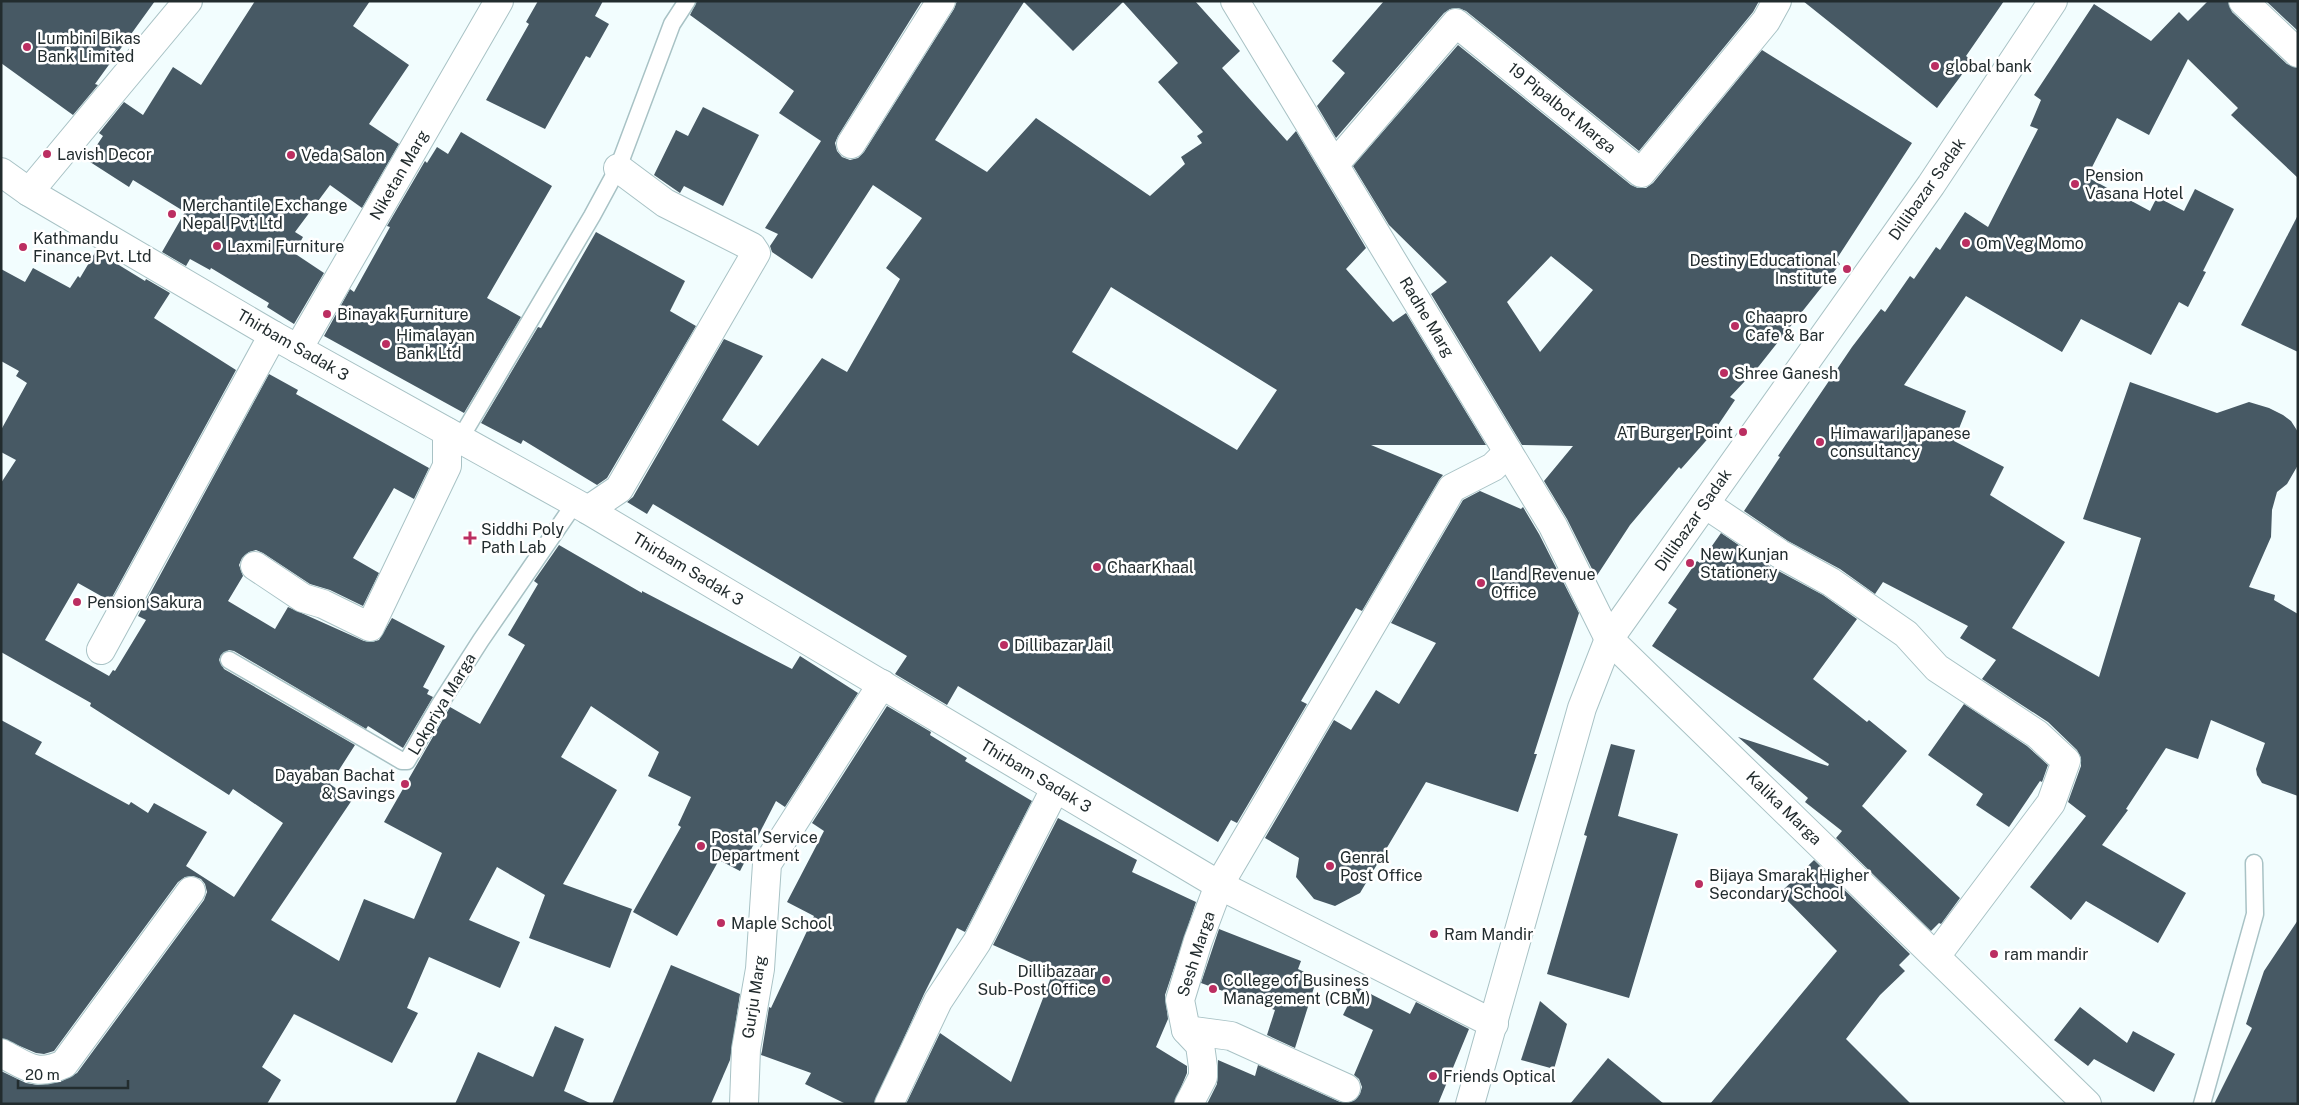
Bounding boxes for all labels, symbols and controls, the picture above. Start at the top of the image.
place label: Lumbini Bikas Bank Limited [37,29,141,66]
marker: Lumbini Bikas Bank Limited [21,41,33,53]
place label: global bank [1945,57,2032,76]
street label: 19 Pipalbot Marga [1504,59,1620,157]
marker: global bank [1929,60,1941,72]
street label: Niketan Marg [366,127,432,223]
street label: Dillibazar Sadak [1885,134,1969,244]
place label: Lavish Decor [57,145,152,164]
place label: Veda Salon [301,146,385,165]
marker: Lavish Decor [41,148,53,160]
marker: Veda Salon [285,149,297,161]
place label: Pension Vasana Hotel [2085,166,2184,203]
marker: Pension Vasana Hotel [2069,178,2081,190]
place label: Merchantile Exchange Nepal Pvt Ltd [182,196,347,233]
marker: Merchantile Exchange Nepal Pvt Ltd [166,208,178,220]
place label: Kathmandu Finance Pvt. Ltd [33,229,152,266]
place label: Om Veg Momo [1976,234,2084,253]
place label: Laxmi Furniture [227,237,344,256]
marker: Om Veg Momo [1960,237,1972,249]
marker: Laxmi Furniture [211,240,223,252]
marker: Kathmandu Finance Pvt. Ltd [17,241,29,253]
place label: Destiny Educational Institute [1689,251,1837,288]
marker: Destiny Educational Institute [1841,263,1853,275]
street label: Radhe Marg [1396,273,1458,361]
street label: Thirbam Sadak 3 [234,305,352,385]
place label: Binayak Furniture [337,305,469,324]
marker: Binayak Furniture [321,308,333,320]
place label: Chaapro Cafe & Bar [1745,308,1825,345]
marker: Chaapro Cafe & Bar [1729,320,1741,332]
place label: Himalayan Bank Ltd [396,326,475,363]
marker: Himalayan Bank Ltd [380,338,392,350]
place label: Shree Ganesh [1734,364,1838,383]
marker: Shree Ganesh [1718,367,1730,379]
place label: AT Burger Point [1616,423,1733,442]
place label: Himawari japanese consultancy [1830,424,1971,461]
marker: AT Burger Point [1737,426,1749,438]
marker: Himawari japanese consultancy [1814,436,1826,448]
street label: Dillibazar Sadak [1651,465,1735,575]
place label: Siddhi Poly Path Lab [481,520,565,557]
street label: Thirbam Sadak 3 [629,528,747,610]
marker: Siddhi Poly Path Lab [463,531,477,545]
place label: New Kunjan Stationery [1700,545,1789,582]
marker: New Kunjan Stationery [1684,557,1696,569]
place label: ChaarKhaal [1107,558,1194,577]
marker: ChaarKhaal [1091,561,1103,573]
place label: Land Revenue Office [1491,565,1596,602]
marker: Land Revenue Office [1475,577,1487,589]
place label: Pension Sakura [87,593,202,612]
marker: Pension Sakura [71,596,83,608]
place label: Dillibazar Jail [1014,636,1112,655]
marker: Dillibazar Jail [998,639,1010,651]
street label: Lokpriya Marga [404,650,480,758]
street label: Thirbam Sadak 3 [977,735,1095,817]
place label: Dayaban Bachat & Savings [275,766,395,803]
street label: Kalika Marga [1742,767,1826,849]
marker: Dayaban Bachat & Savings [399,778,411,790]
place label: Postal Service Department [711,828,818,865]
marker: Postal Service Department [695,840,707,852]
place label: Genral Post Office [1340,848,1423,885]
marker: Genral Post Office [1324,860,1336,872]
place label: Bijaya Smarak Higher Secondary School [1709,866,1869,903]
marker: Bijaya Smarak Higher Secondary School [1693,878,1705,890]
street label: Sesh Marga [1173,909,1219,999]
place label: Maple School [731,914,832,933]
marker: Maple School [715,917,727,929]
place label: Ram Mandir [1444,925,1533,944]
marker: Ram Mandir [1428,928,1440,940]
place label: ram mandir [2004,945,2088,964]
marker: ram mandir [1988,948,2000,960]
street label: Gurju Marg [738,954,770,1040]
place label: Dillibazaar Sub-Post Office [977,962,1096,999]
place label: College of Business Management (CBM) [1223,971,1370,1008]
marker: Dillibazaar Sub-Post Office [1100,974,1112,986]
marker: College of Business Management (CBM) [1207,983,1219,995]
scale bar [18,1058,128,1090]
text: 20 m [25,1066,60,1083]
place label: Friends Optical [1443,1067,1556,1086]
marker: Friends Optical [1427,1070,1439,1082]

